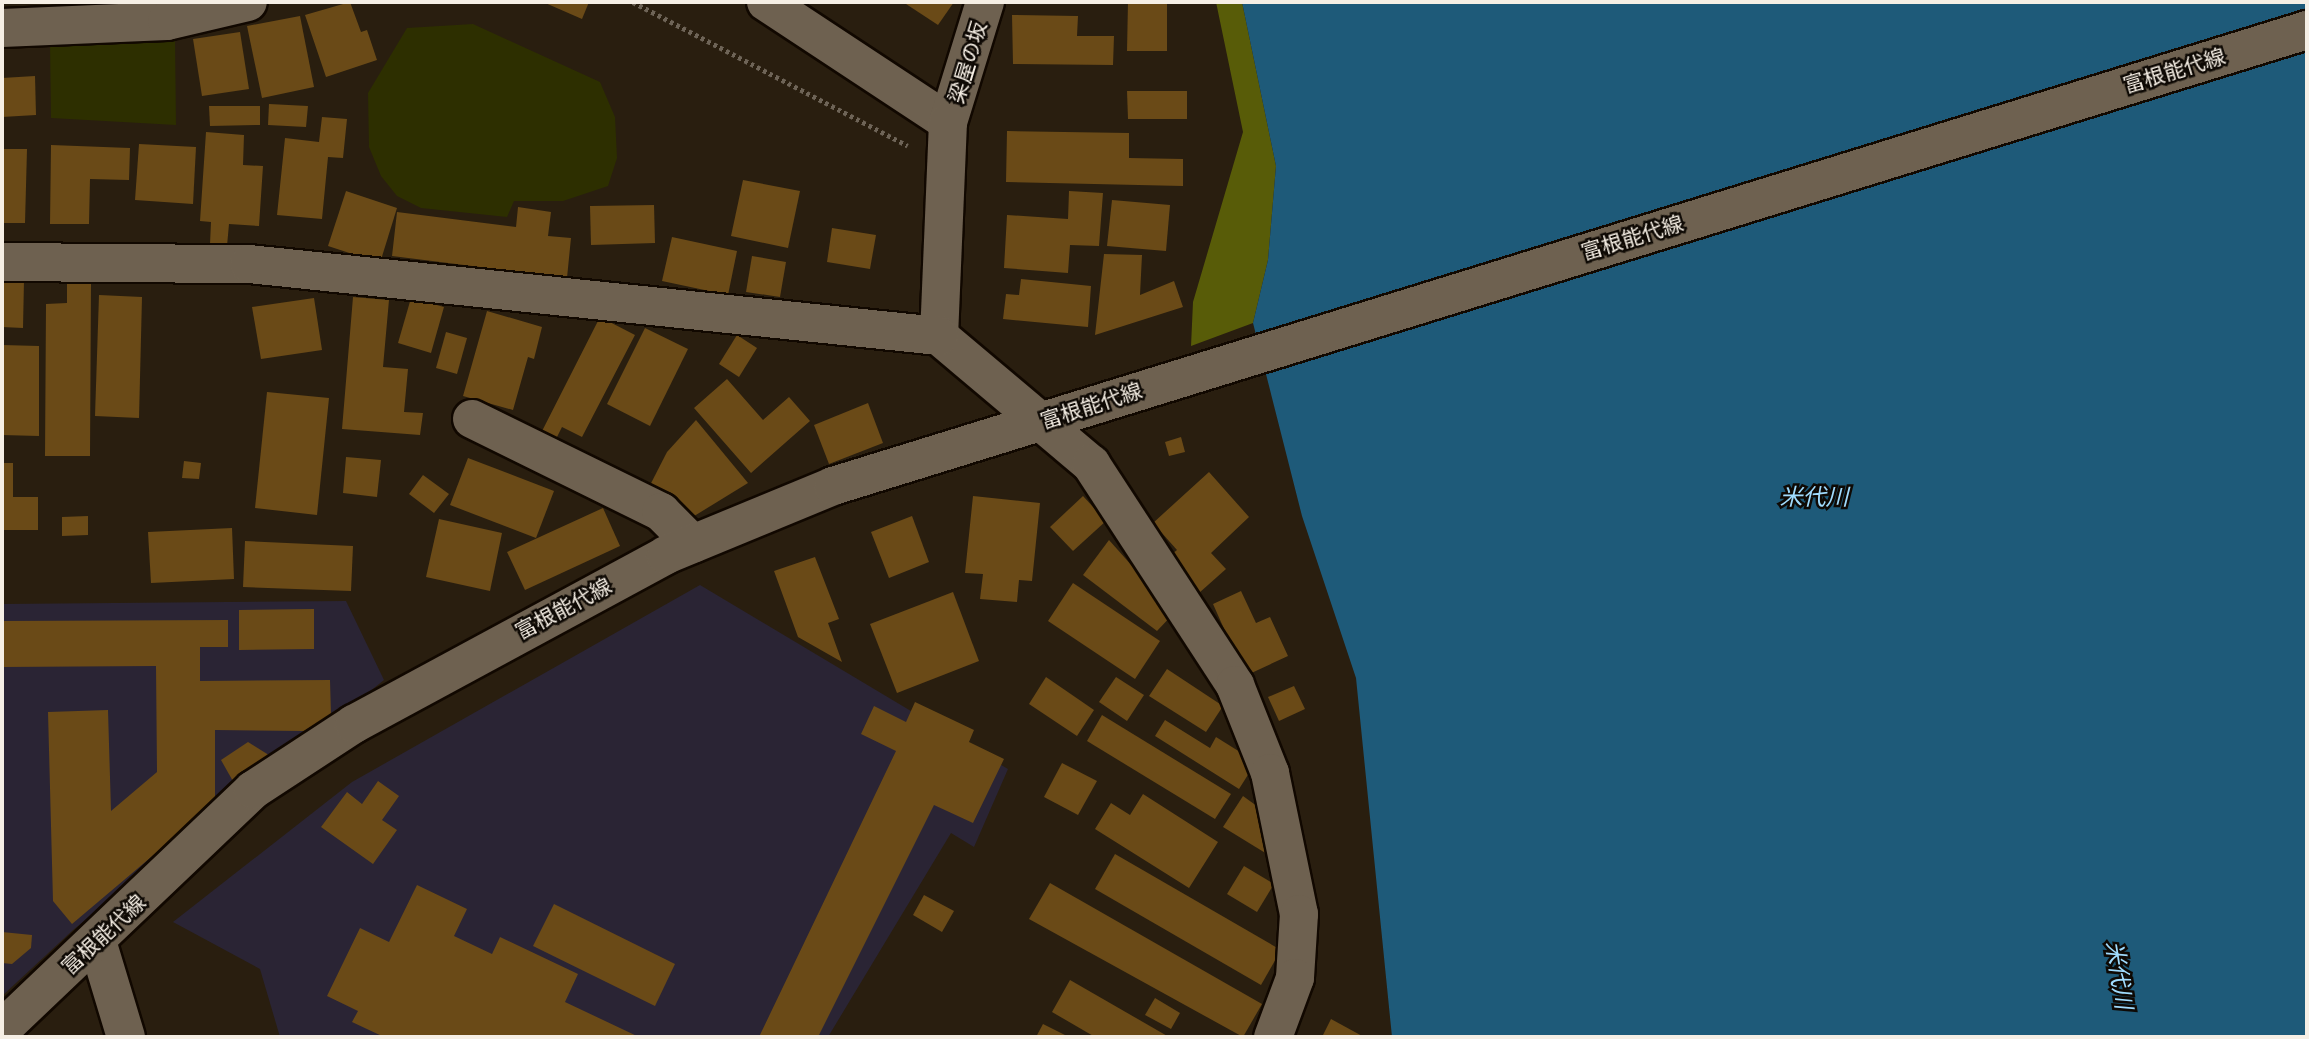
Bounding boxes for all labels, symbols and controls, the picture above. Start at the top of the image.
street label: 梁屋の坂 [943,18,991,106]
street label: 富根能代線 [2120,43,2228,97]
street label: 富根能代線 [1578,210,1686,264]
street label: 富根能代線 [1037,377,1145,433]
water label: 米代川 [1780,483,1848,511]
street label: 富根能代線 [511,572,615,644]
street label: 富根能代線 [56,889,150,979]
water label: 米代川 [2100,939,2138,1011]

